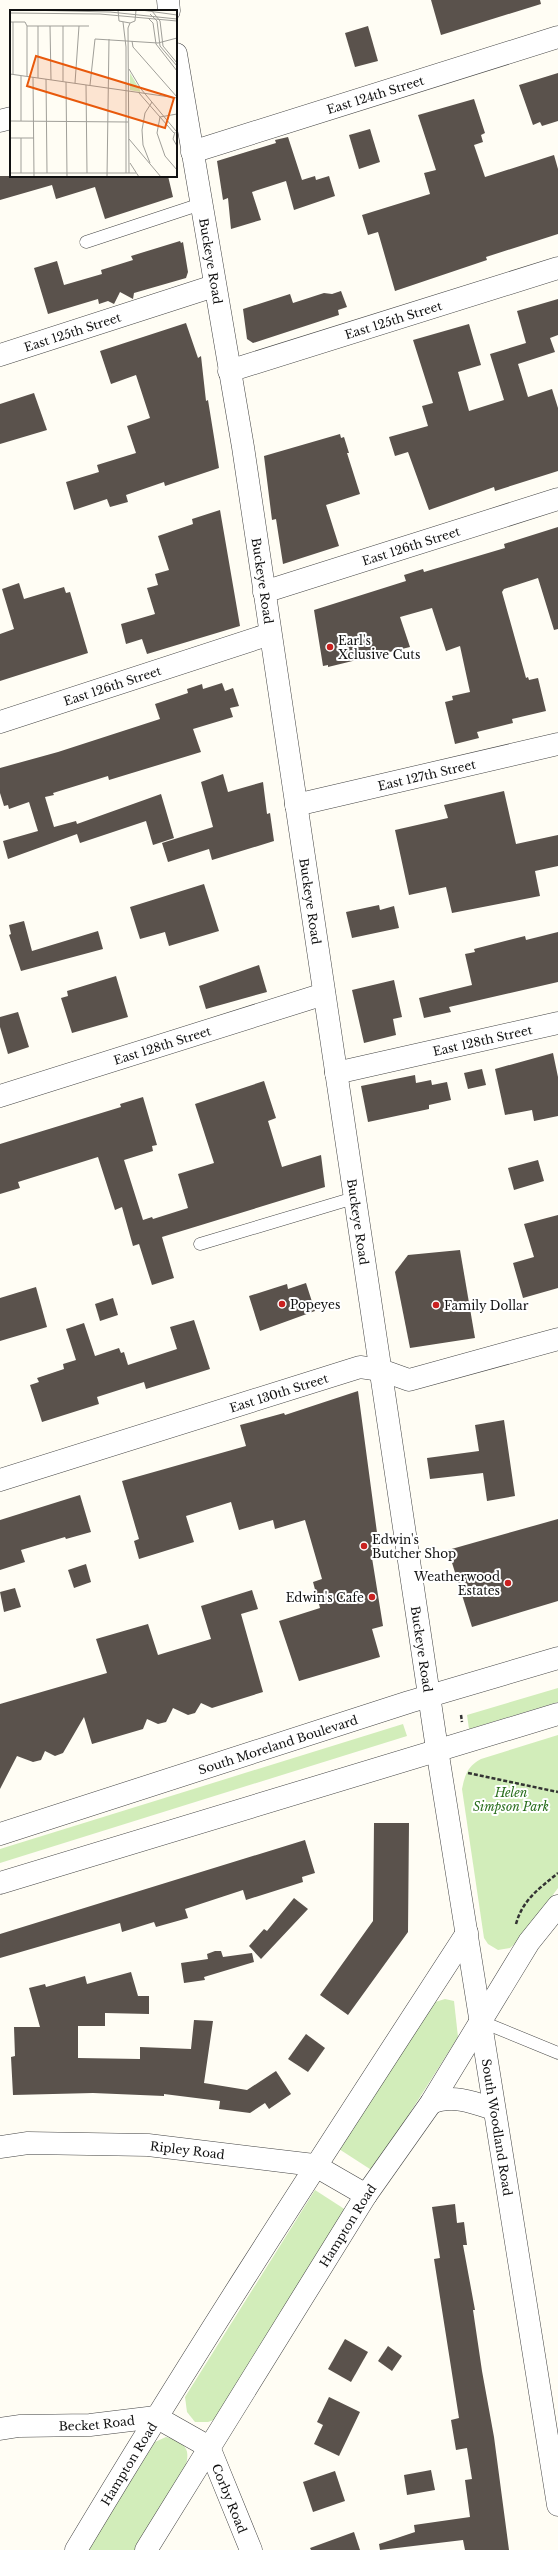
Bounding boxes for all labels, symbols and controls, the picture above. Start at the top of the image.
inset map [10,10,177,177]
street label: East 124th Street [325,72,426,117]
street label: Buckeye Road [197,217,226,305]
street label: East 125th Street [343,297,444,342]
street label: East 125th Street [22,309,123,354]
street label: East 126th Street [360,523,462,568]
street label: Buckeye Road [249,537,277,625]
place label: Earl's Xclusive Cuts [338,633,420,662]
marker: Earl's Xclusive Cuts [325,642,335,652]
street label: East 126th Street [62,662,163,708]
street label: East 127th Street [376,756,477,793]
street label: Buckeye Road [297,857,325,945]
street label: East 128th Street [431,1021,534,1058]
street label: East 128th Street [112,1022,213,1067]
street label: Buckeye Road [345,1178,372,1266]
place label: Popeyes [290,1297,340,1312]
place label: Family Dollar [444,1298,529,1313]
marker: Popeyes [277,1299,287,1309]
marker: Family Dollar [431,1300,441,1310]
street label: East 130th Street [227,1370,330,1415]
place label: Edwin's Butcher Shop [372,1532,456,1561]
marker: Edwin's Butcher Shop [359,1541,369,1551]
place label: Weatherwood Estates [413,1569,500,1598]
marker: Weatherwood Estates [503,1578,513,1588]
place label: Edwin's Cafe [286,1590,364,1605]
marker: Edwin's Cafe [367,1592,377,1602]
street label: Buckeye Road [408,1605,436,1693]
street label: South Moreland Boulevard [196,1712,360,1777]
park label: Helen Simpson Park [473,1785,549,1814]
street label: South Woodland Road [479,2057,516,2197]
street label: Ripley Road [149,2138,226,2162]
street label: Hampton Road [316,2181,379,2270]
street label: Becket Road [58,2412,136,2433]
street label: Hampton Road [97,2419,160,2508]
street label: Corby Road [209,2461,251,2535]

